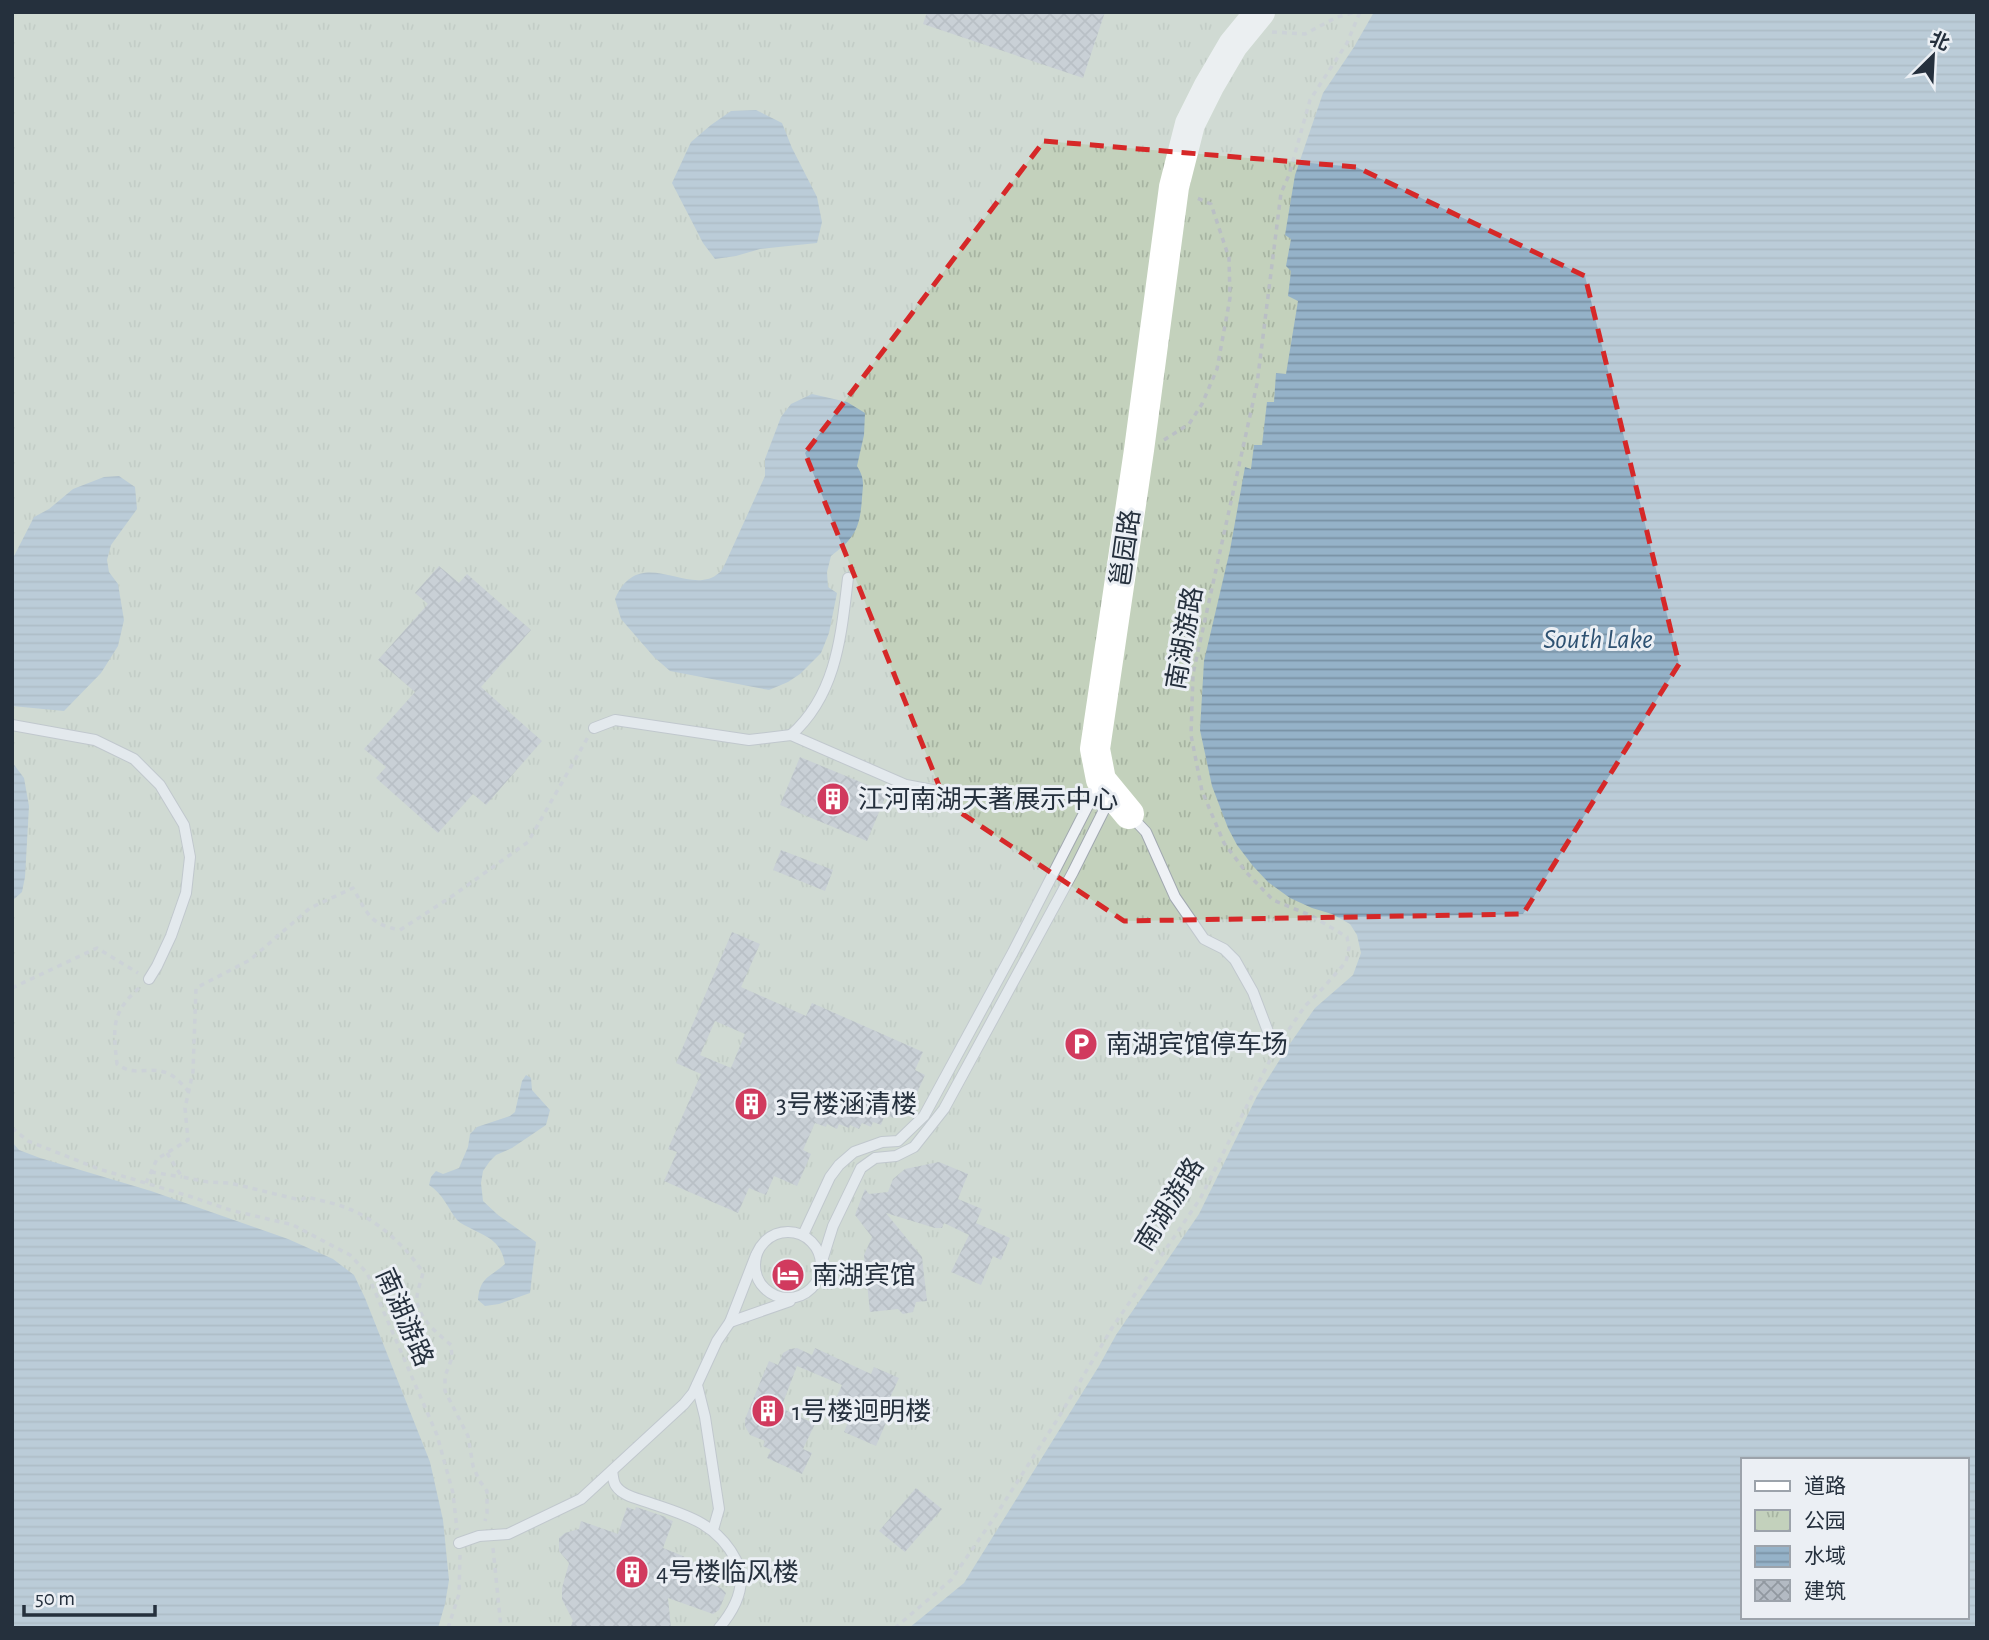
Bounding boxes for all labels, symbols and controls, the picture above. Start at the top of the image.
north arrow [1898,21,1968,91]
text: 北 [1927,28,1952,54]
street label: 邕园路 [1107,508,1144,589]
street label: 南湖游路 [1161,584,1207,692]
water label: South Lake [1543,626,1653,654]
building icon: 江河南湖天著展示中心 [814,780,852,818]
place label: 江河南湖天著展示中心 [858,786,1118,813]
parking icon: 南湖宾馆停车场 [1062,1025,1100,1063]
place label: 南湖宾馆停车场 [1106,1030,1288,1058]
building icon: 3号楼涵清楼 [732,1085,770,1123]
place label: 3号楼涵清楼 [776,1091,917,1118]
street label: 南湖游路 [1130,1152,1208,1256]
hotel icon: 南湖宾馆 [769,1256,807,1294]
place label: 南湖宾馆 [812,1262,916,1289]
street label: 南湖游路 [371,1264,439,1370]
building icon: 1号楼迥明楼 [749,1392,787,1430]
place label: 1号楼迥明楼 [792,1398,931,1425]
legend [1741,1458,1968,1619]
text: 道路 [1804,1475,1846,1497]
text: 公园 [1804,1510,1846,1532]
text: 水域 [1804,1545,1846,1567]
building icon: 4号楼临风楼 [613,1553,651,1591]
place label: 4号楼临风楼 [656,1559,799,1586]
scale bar [24,1574,156,1618]
text: 建筑 [1804,1580,1846,1602]
text: 50 m [35,1588,75,1609]

